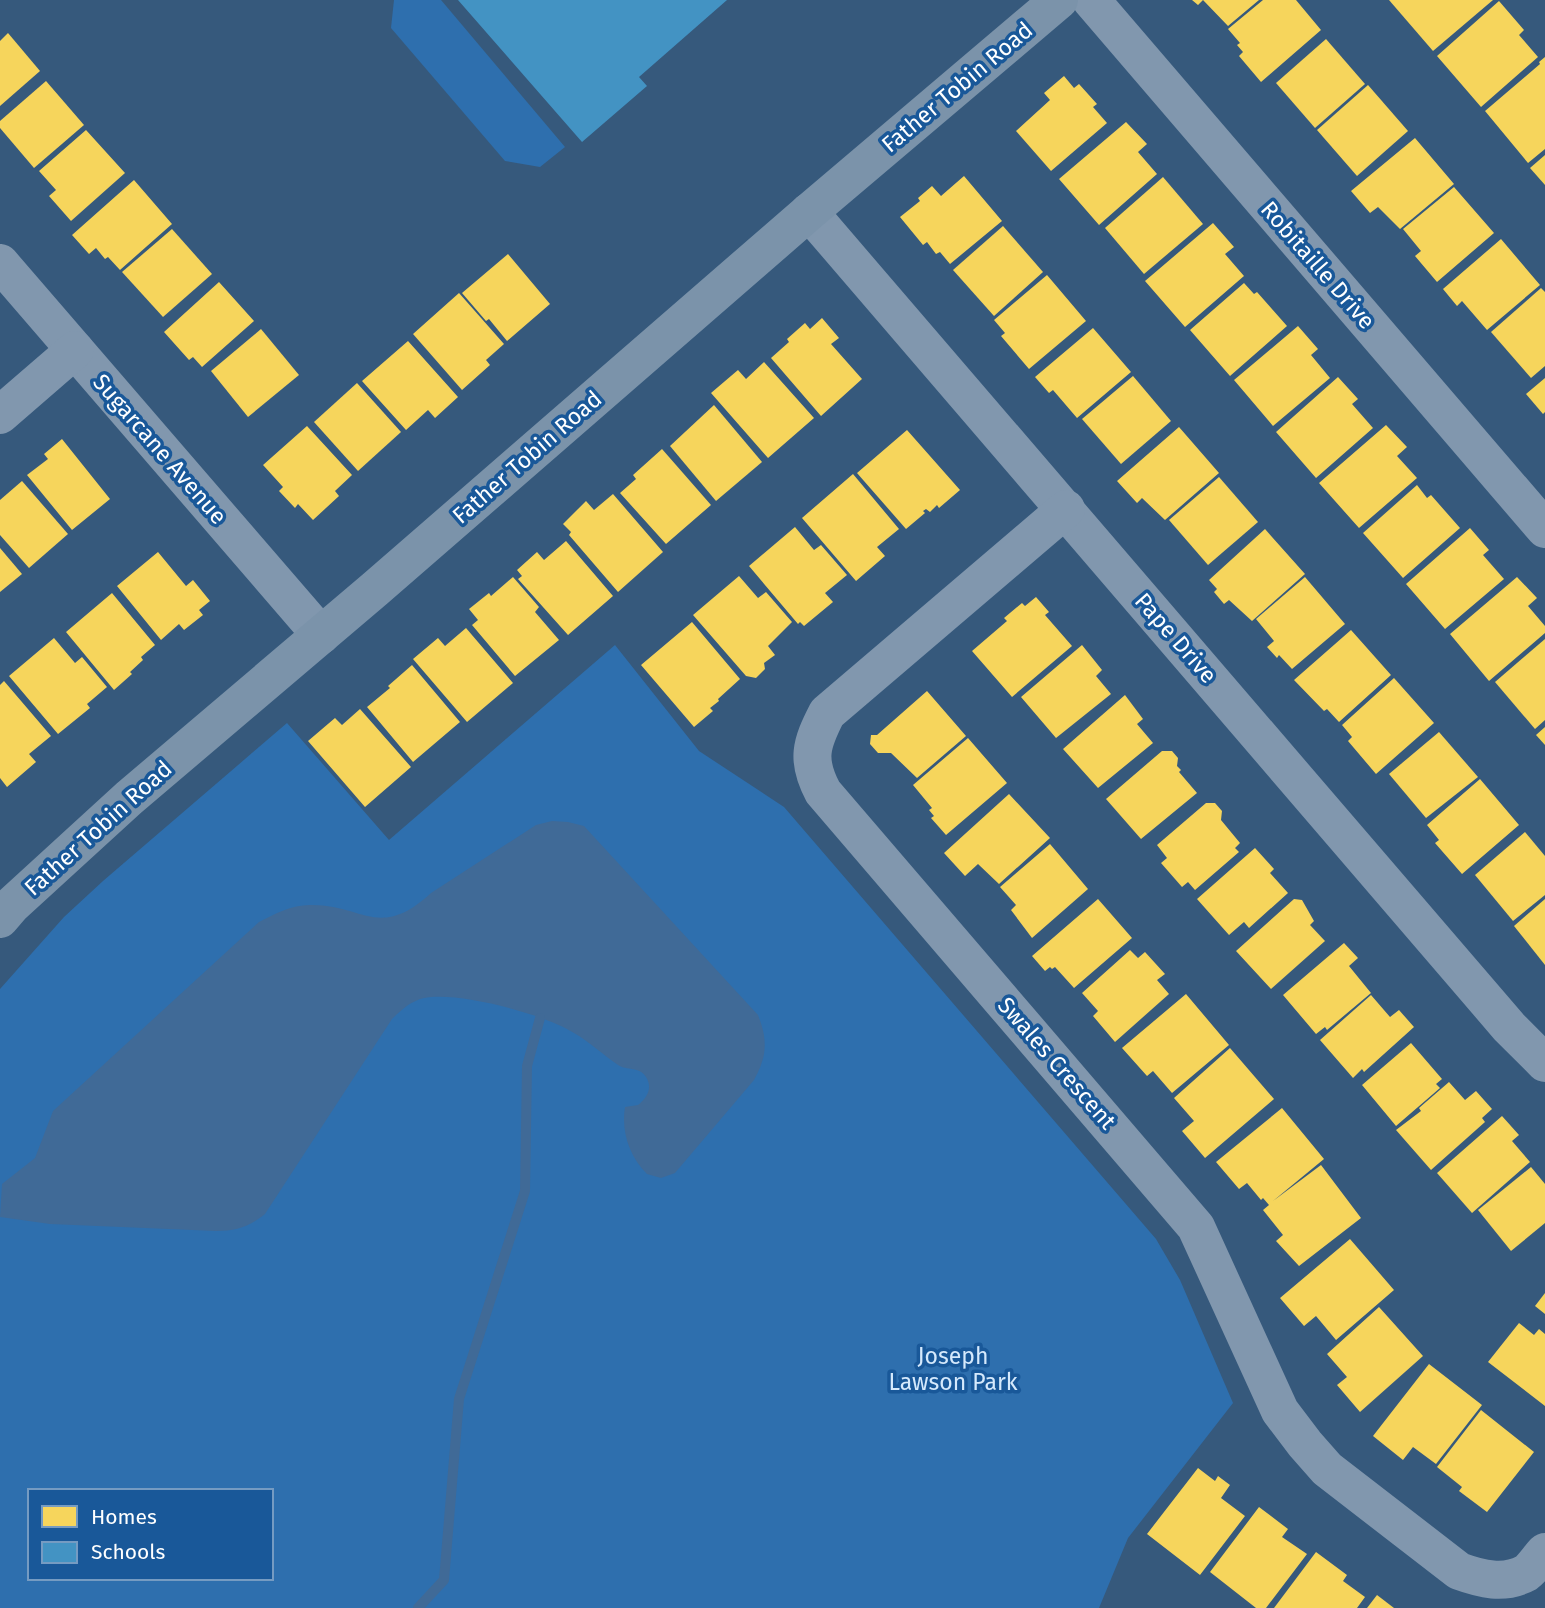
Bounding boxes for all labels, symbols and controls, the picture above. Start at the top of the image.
street label: Father Tobin Road [876,16,1038,158]
street label: Robitaille Drive [1255,195,1381,335]
street label: Sugarcane Avenue [87,368,233,530]
street label: Father Tobin Road [447,385,607,529]
street label: Pape Drive [1129,587,1223,689]
street label: Father Tobin Road [19,755,177,901]
street label: Swales Crescent [992,991,1122,1135]
park label: Joseph Lawson Park [888,1342,1018,1396]
legend [28,1489,273,1580]
text: Homes [91,1504,157,1530]
text: Schools [91,1539,165,1565]

